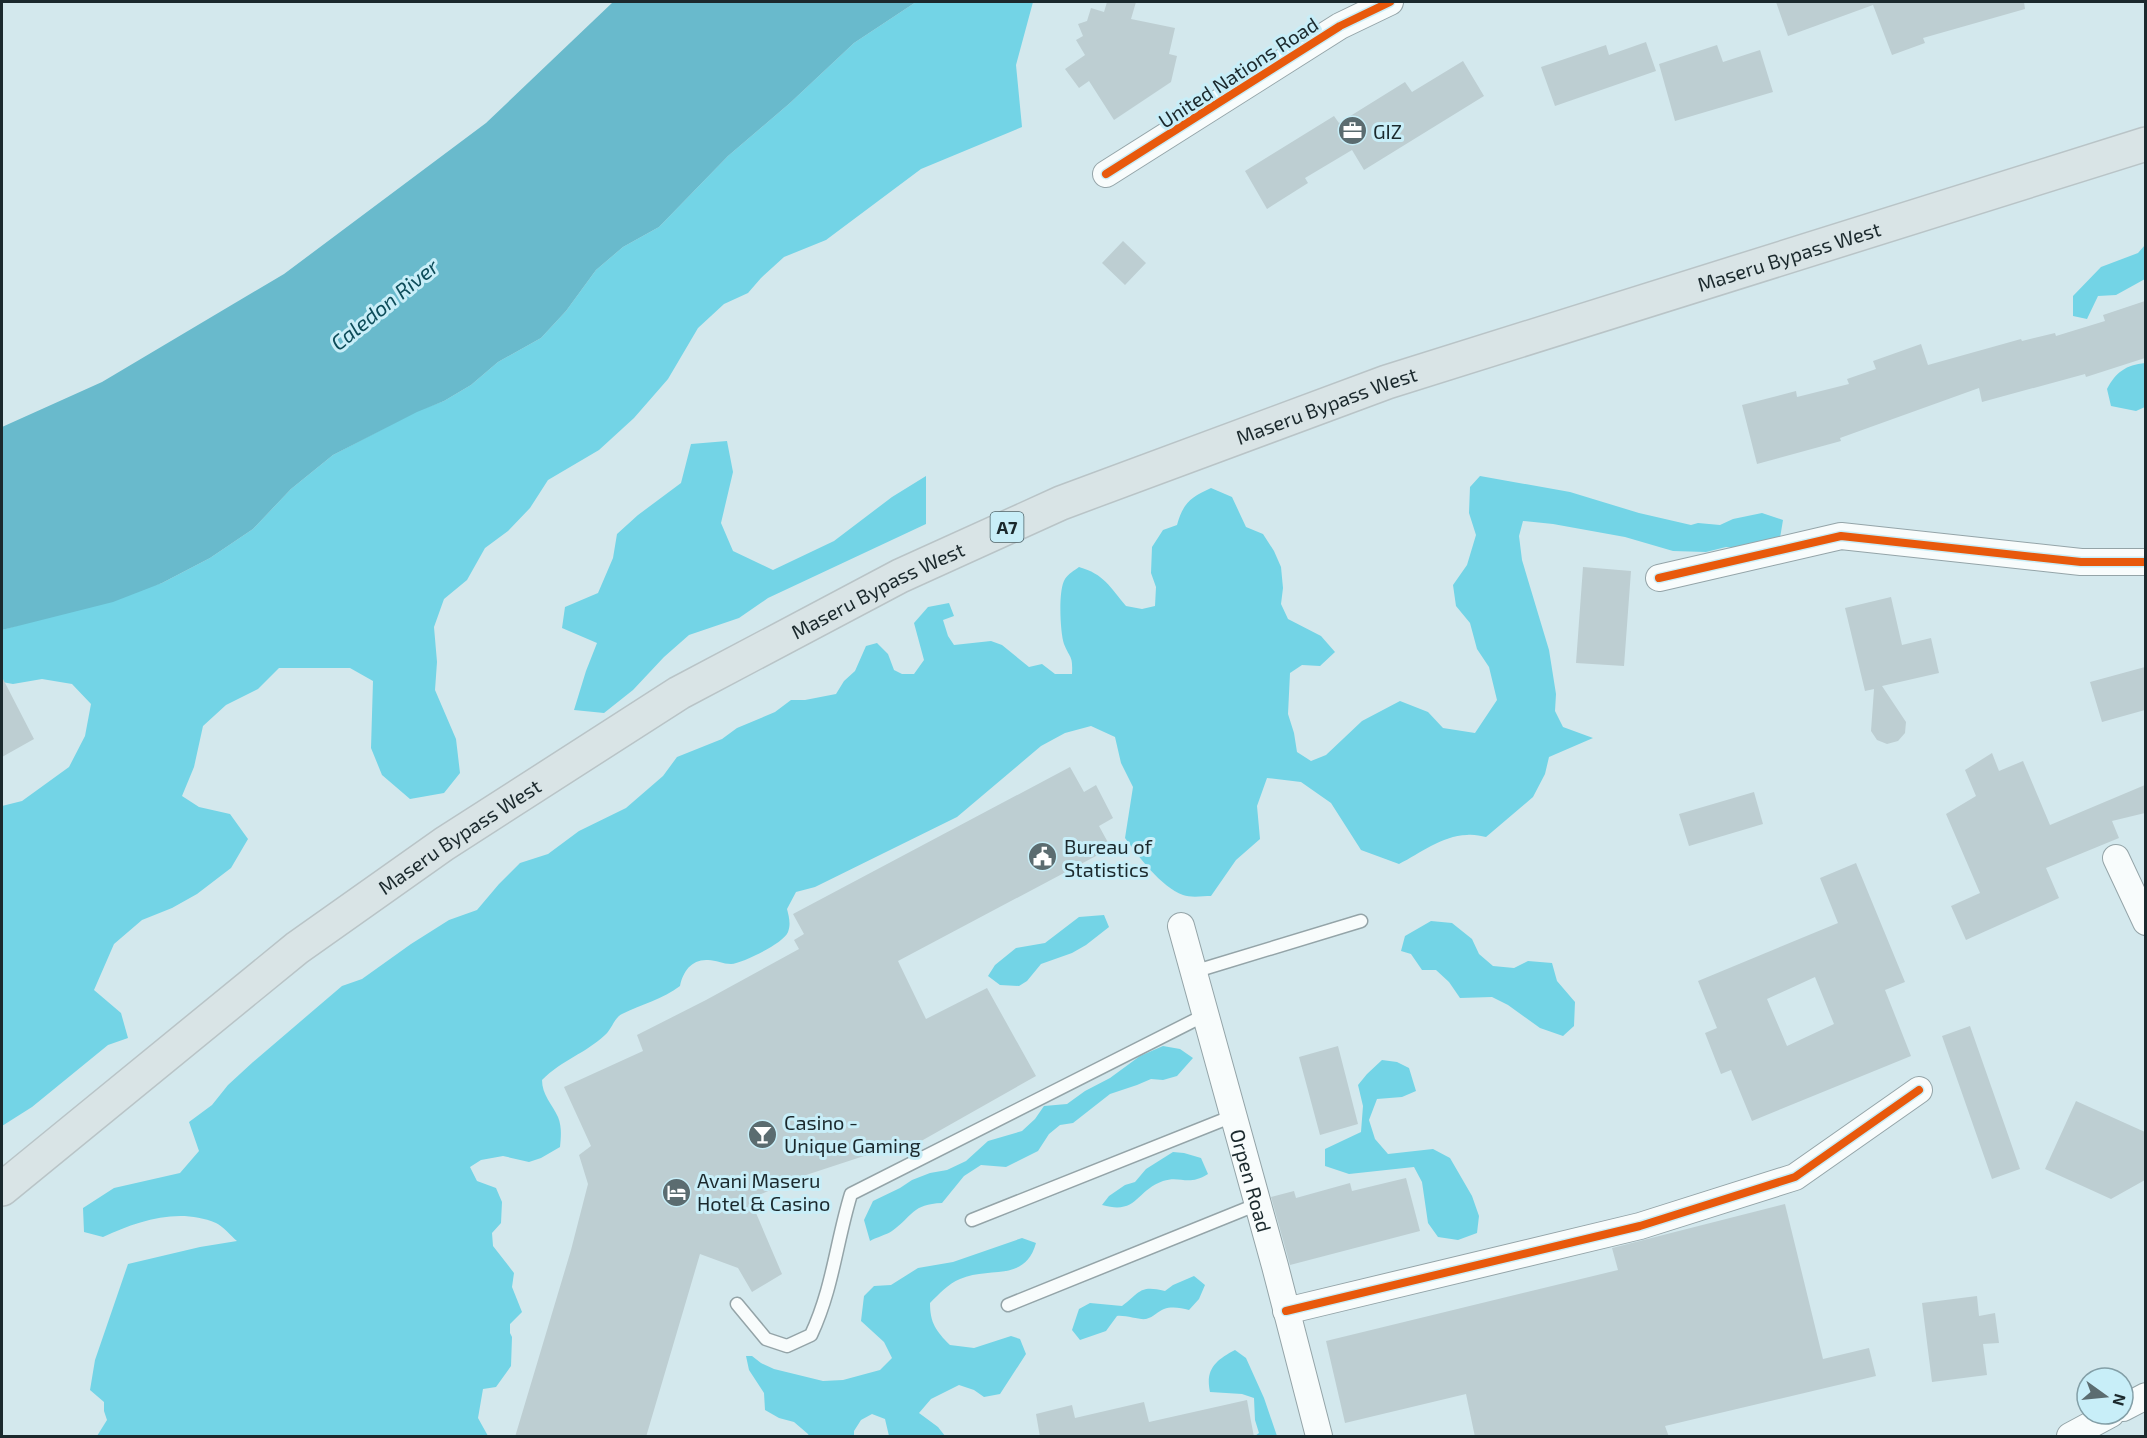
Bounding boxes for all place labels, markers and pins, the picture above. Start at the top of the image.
office icon: GIZ [1336,115,1368,147]
place label: GIZ [1373,119,1402,143]
place label: Bureau of Statistics [1064,834,1152,881]
public building icon: Bureau of Statistics [1027,841,1059,873]
place label: Casino - Unique Gaming [784,1110,921,1157]
bar icon: Casino - Unique Gaming [747,1118,779,1150]
place label: Avani Maseru Hotel & Casino [697,1168,830,1215]
hotel icon: Avani Maseru Hotel & Casino [660,1176,692,1208]

